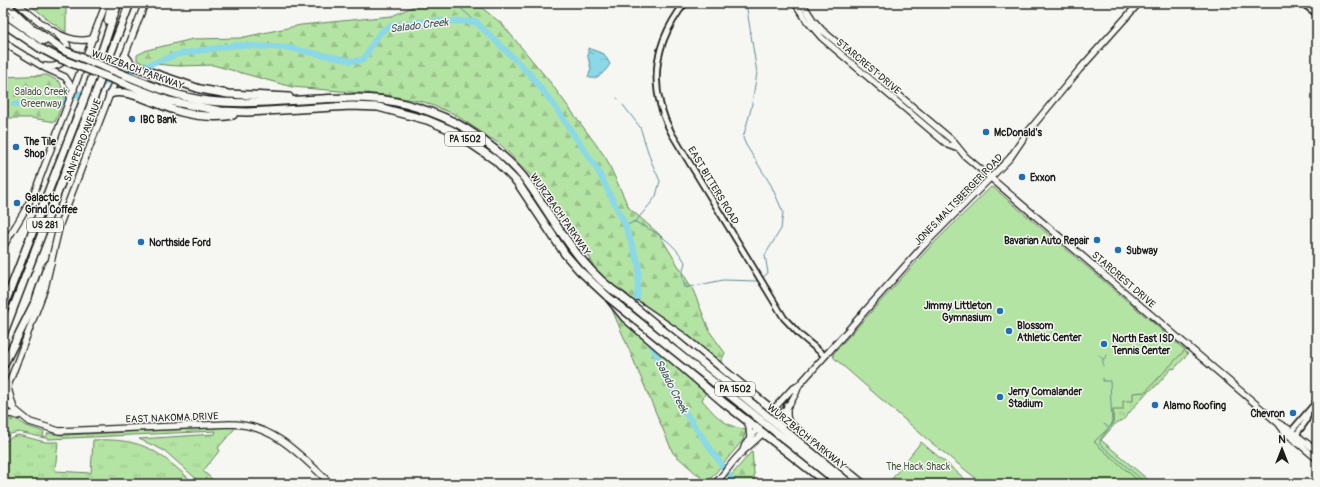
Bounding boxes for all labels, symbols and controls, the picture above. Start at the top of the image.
water label: Salado Creek [389,15,450,36]
street label: STARCREST DRIVE [834,36,903,97]
street label: WURZBACH PARKWAY [90,48,186,92]
park label: Salado Creek Greenway [14,86,68,110]
street label: SAN PEDRO AVENUE [62,97,104,183]
marker: IBC Bank [127,114,137,124]
place label: IBC Bank [140,114,177,126]
marker: McDonald's [981,127,991,137]
place label: McDonald's [994,127,1042,139]
road number: PA 1502 [445,132,485,146]
place label: The Tile Shop [23,136,57,160]
marker: The Tile Shop [11,142,21,152]
street label: EAST BITTERS ROAD [685,144,741,227]
street label: JONES MALTSBERGER ROAD [912,152,1006,248]
street label: WURZBACH PARKWAY [527,171,593,258]
marker: Exxon [1017,172,1027,182]
place label: Exxon [1030,172,1056,184]
place label: Galactic Grind Coffee [25,192,79,216]
marker: Galactic Grind Coffee [12,198,22,208]
road number: US 281 [27,218,63,232]
place label: Bavarian Auto Repair [1004,235,1089,247]
marker: Bavarian Auto Repair [1092,235,1102,245]
marker: Northside Ford [136,237,146,247]
place label: Northside Ford [149,237,211,249]
marker: Subway [1113,245,1123,255]
place label: Subway [1126,245,1158,257]
street label: STARCREST DRIVE [1089,249,1158,311]
place label: Jimmy Littleton Gymnasium [924,300,992,324]
marker: Jimmy Littleton Gymnasium [995,306,1005,316]
place label: Blossom Athletic Center [1017,320,1082,344]
marker: Blossom Athletic Center [1004,326,1014,336]
place label: North East ISD Tennis Center [1111,333,1175,357]
marker: North East ISD Tennis Center [1099,339,1109,349]
water label: Salado Creek [652,357,691,417]
road number: PA 1502 [715,382,755,396]
place label: Jerry Comalander Stadium [1008,386,1082,410]
marker: Jerry Comalander Stadium [995,392,1005,402]
marker: Alamo Roofing [1150,400,1160,410]
place label: Alamo Roofing [1163,400,1226,412]
street label: WURZBACH PARKWAY [765,401,848,472]
place label: Chevron [1250,408,1285,420]
marker: Chevron [1288,408,1298,418]
street label: EAST NAKOMA DRIVE [125,410,219,426]
north arrow [1262,429,1302,469]
text: N [1278,433,1286,446]
park label: The Hack Shack [886,461,951,473]

